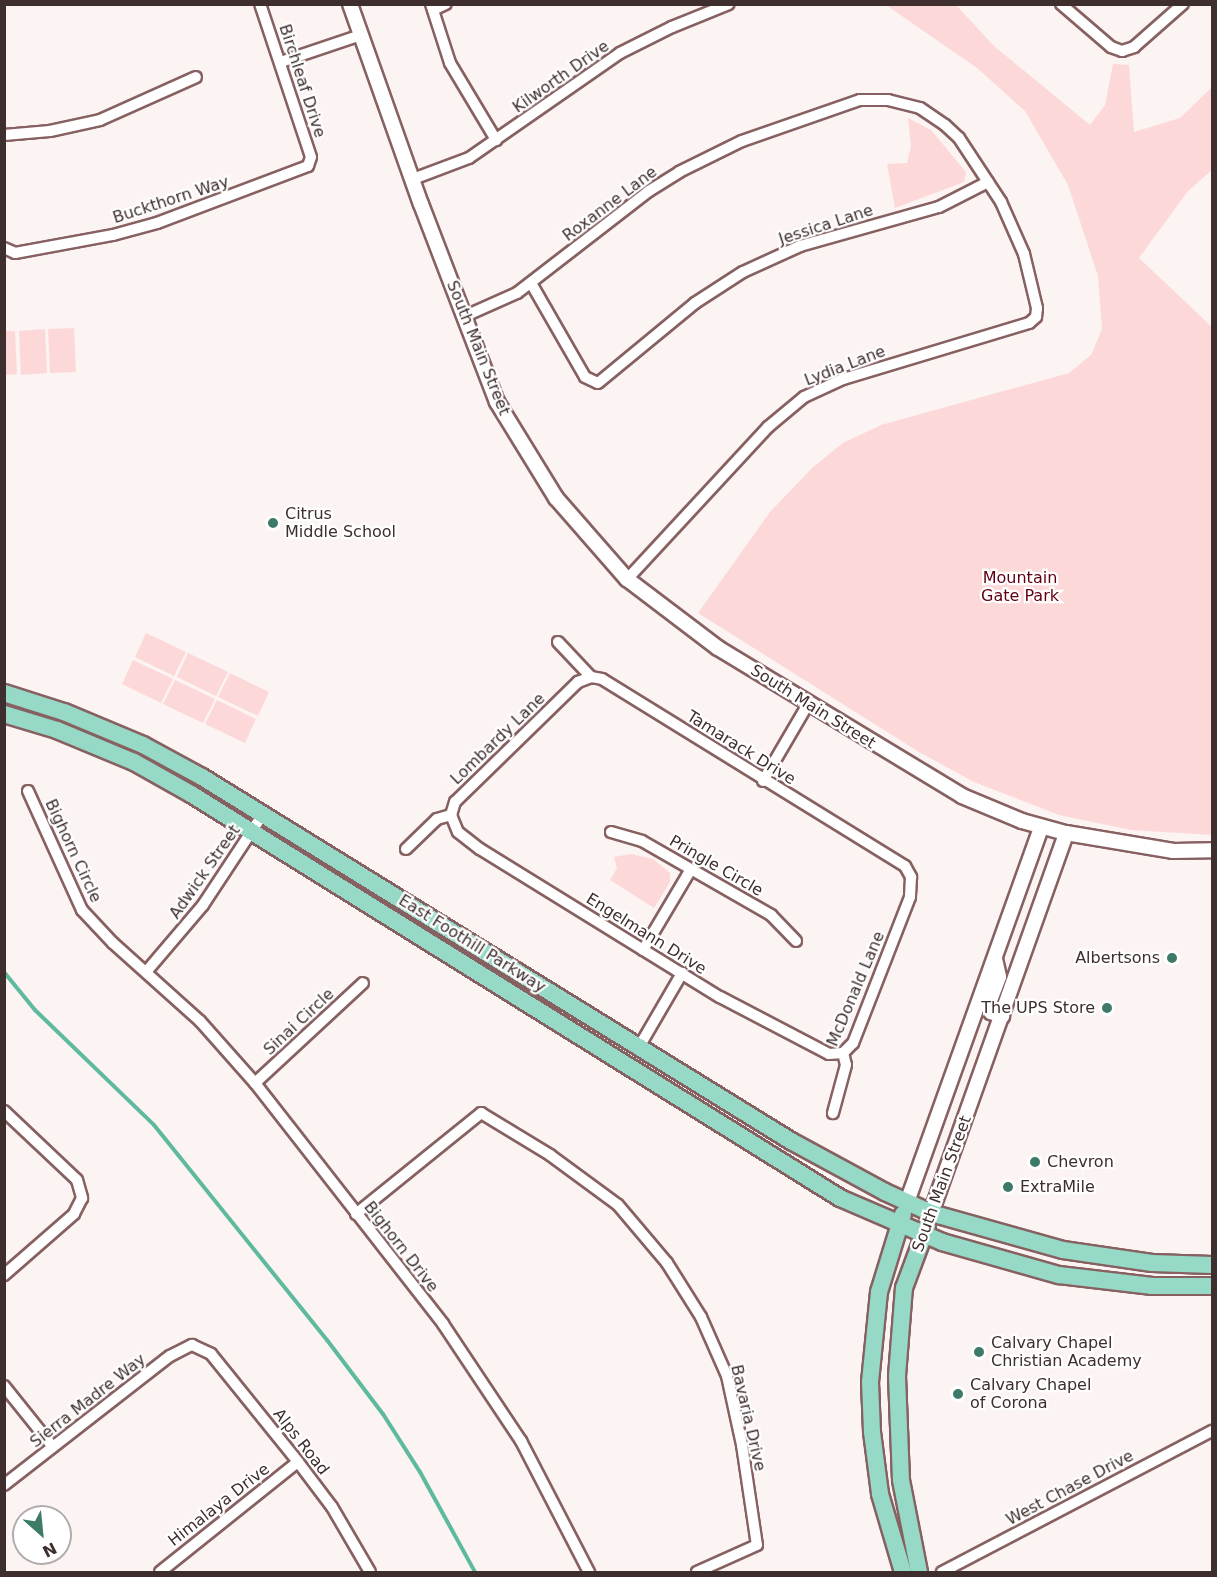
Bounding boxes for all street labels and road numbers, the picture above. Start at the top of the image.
street label: Birchleaf Drive [275,22,329,140]
street label: Kilworth Drive [509,37,613,117]
street label: Roxanne Lane [559,162,661,246]
street label: Buckthorn Way [111,172,231,228]
street label: Jessica Lane [776,201,876,249]
street label: South Main Street [442,278,514,418]
street label: Lydia Lane [802,342,888,390]
street label: South Main Street [747,661,879,753]
street label: Lombardy Lane [447,689,549,789]
street label: Tamarack Drive [683,707,799,789]
street label: Bighorn Circle [41,796,105,906]
street label: Adwick Street [166,821,244,923]
street label: Pringle Circle [666,831,766,901]
street label: Engelmann Drive [582,889,710,979]
street label: East Foothill Parkway [395,891,549,997]
street label: McDonald Lane [823,929,889,1049]
street label: Sinai Circle [260,985,338,1059]
street label: South Main Street [908,1113,976,1255]
street label: Bighorn Drive [360,1198,442,1296]
street label: Sierra Madre Way [26,1350,150,1452]
street label: Bavaria Drive [726,1363,770,1473]
street label: Alps Road [269,1405,333,1479]
street label: West Chase Drive [1003,1446,1137,1530]
street label: Himalaya Drive [165,1460,273,1550]

